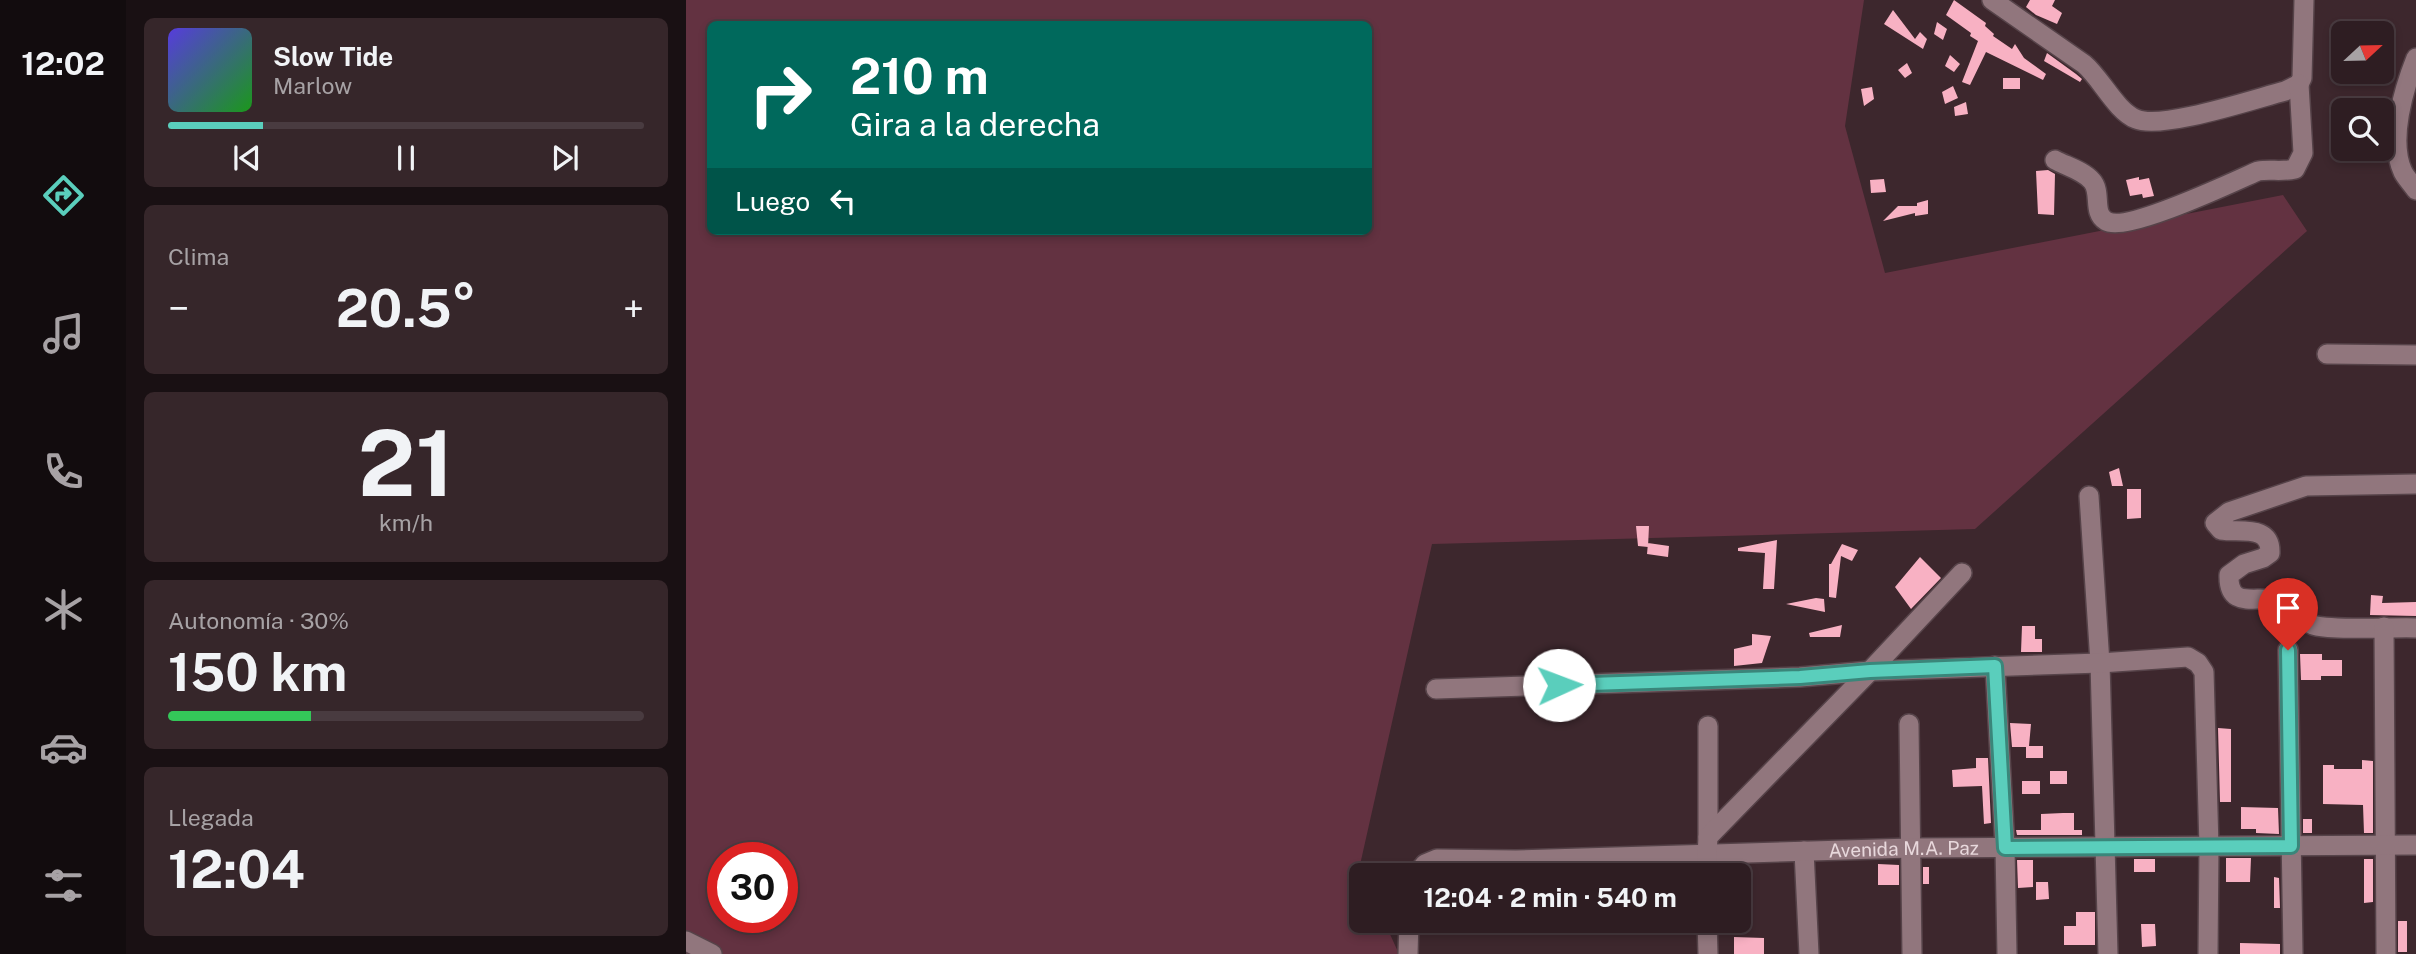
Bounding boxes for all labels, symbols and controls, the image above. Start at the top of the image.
north arrow [2331,21,2394,84]
map controls [2331,21,2394,161]
text: Slow Tide [273,41,393,72]
text: 12:02 [21,45,105,82]
text: 210 m [850,47,989,105]
icon: right [735,49,826,140]
text: Marlow [273,72,352,99]
button: search [2331,98,2394,161]
text: Gira a la derecha [850,106,1100,143]
icon: previous [228,139,266,177]
icon: pause [387,139,425,177]
icon: next [546,139,584,177]
icon: directions [39,171,88,220]
icon: left [824,182,862,220]
text: Luego [735,186,810,217]
text: Clima [168,243,229,270]
text: 20.5° [336,278,476,339]
text: − [168,286,189,331]
text: + [623,286,644,331]
icon: music [39,309,88,358]
text: 21 [358,410,454,516]
icon: phone [39,447,88,496]
text: km/h [379,509,433,536]
pin [2258,578,2318,650]
icon: climate [39,585,88,634]
icon: arrive [2269,589,2307,627]
text: Autonomía · 30% [168,607,349,634]
text: 150 km [168,642,347,703]
position arrow [1522,648,1596,722]
icon: car [39,723,88,772]
text: Llegada [168,804,254,831]
street label: Avenida M.A. Paz [1828,837,1979,862]
text: 12:04 [168,839,305,900]
speed limit sign: 30 [707,842,798,933]
icon: filters [39,861,88,910]
text: 12:04 · 2 min · 540 m [1423,882,1677,913]

